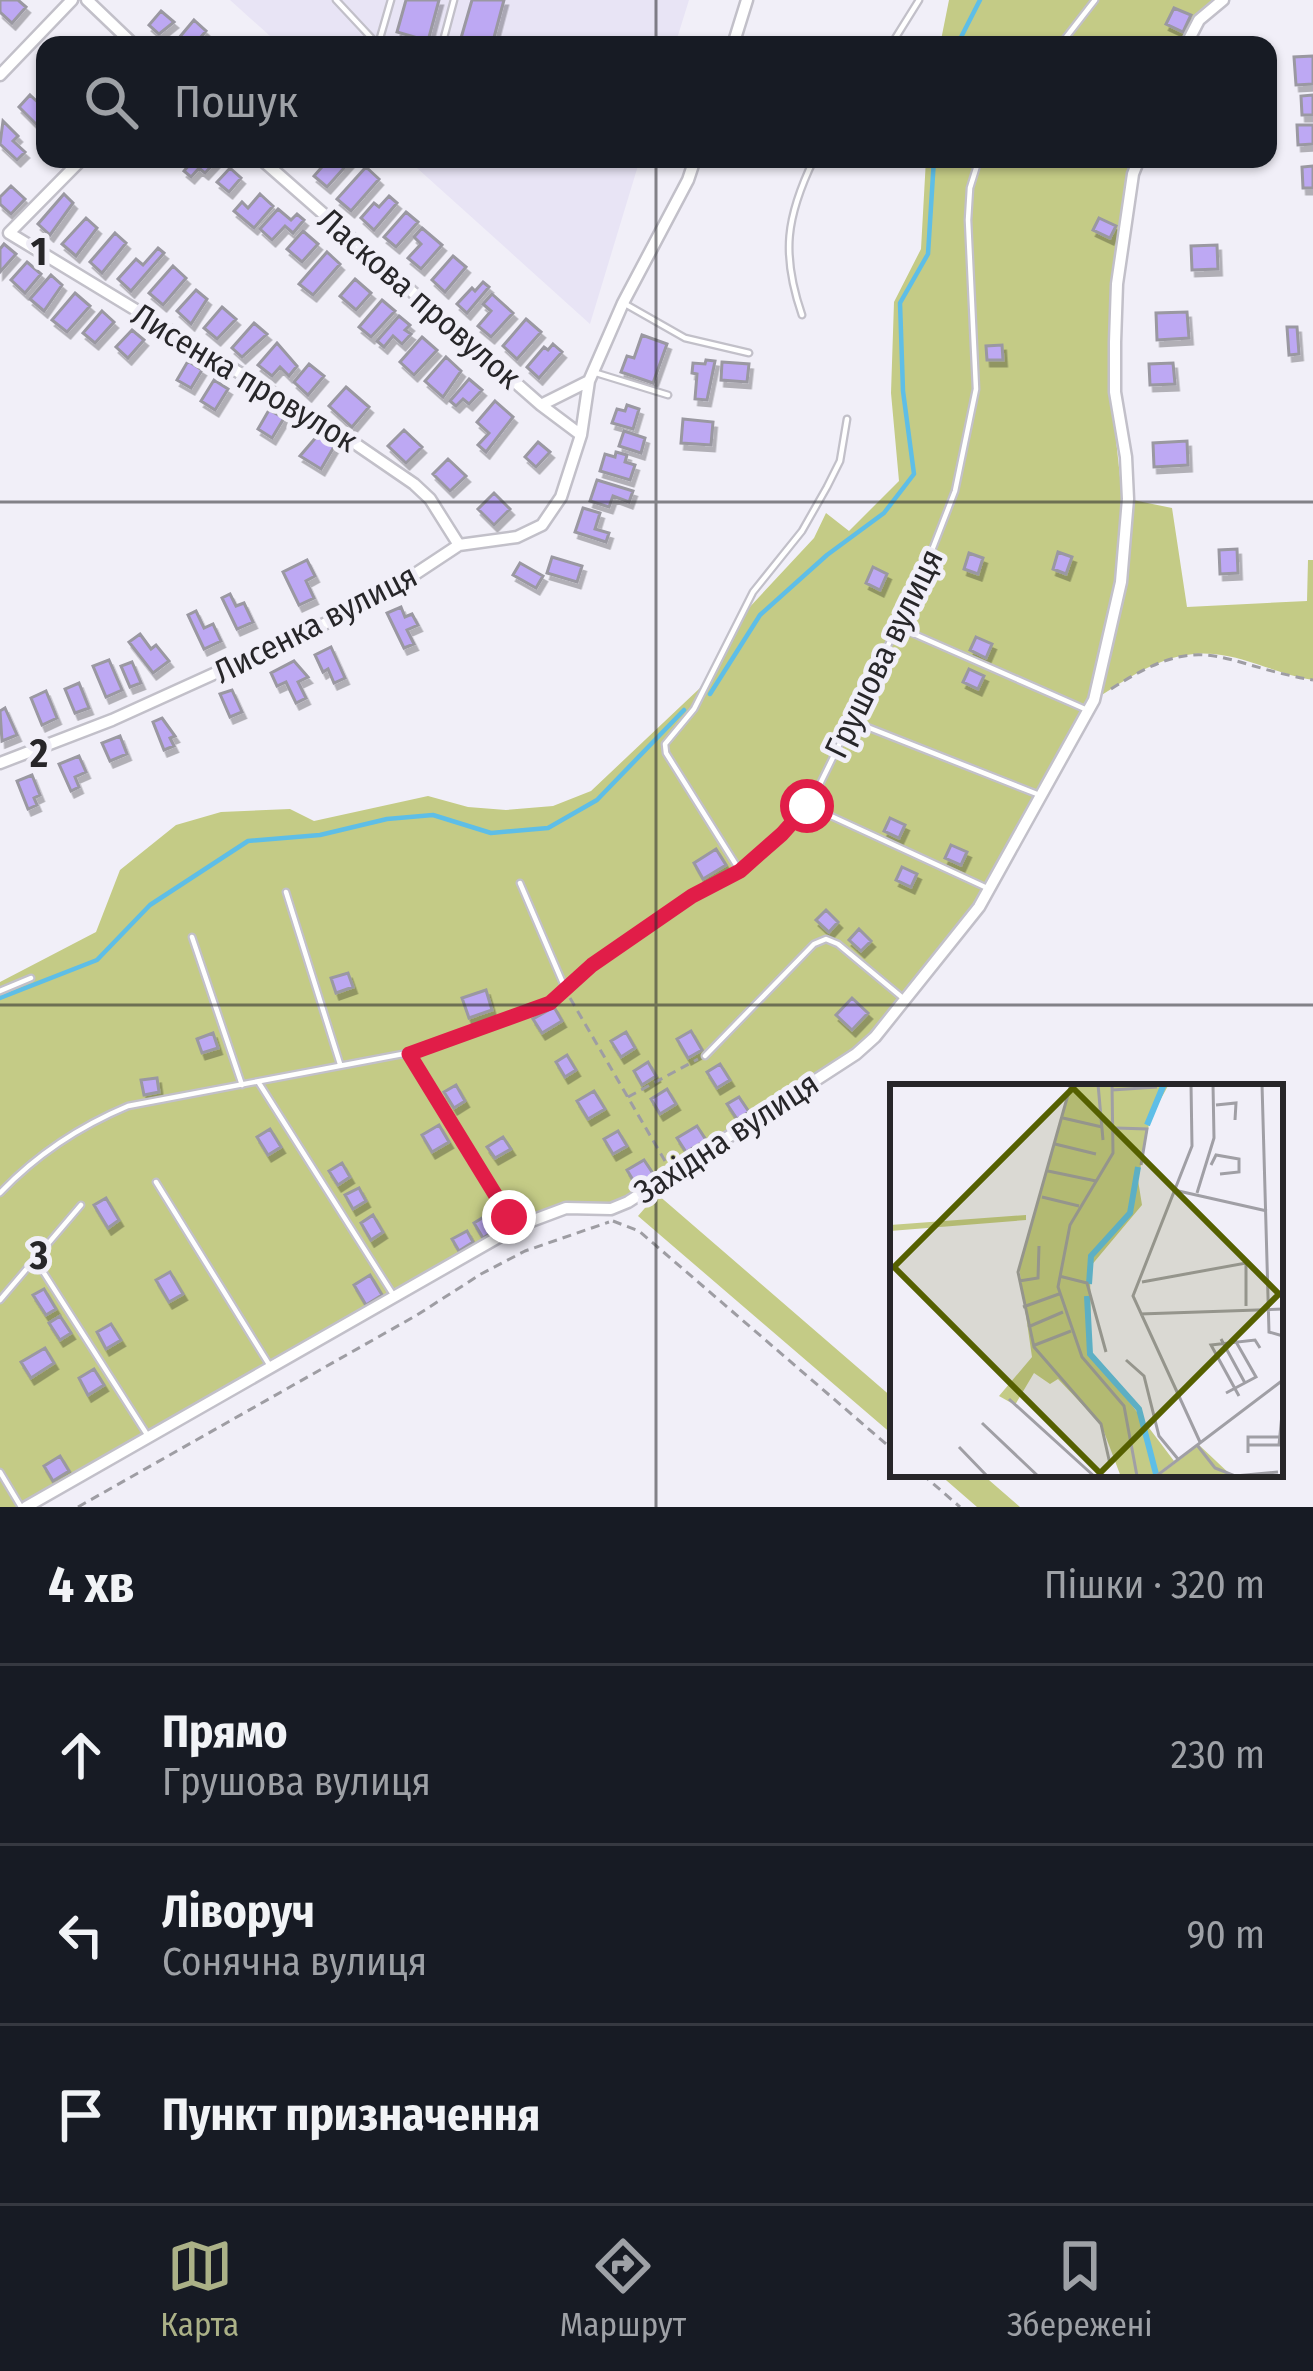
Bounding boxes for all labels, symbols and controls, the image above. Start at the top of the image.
search box [36,36,1277,168]
icon: search [78,69,144,135]
text: Пошук [174,75,298,129]
street label: Ласкова провулок [310,200,529,398]
text: 1 [31,229,47,275]
street label: Лисенка провулок [124,295,365,461]
street label: Грушова вулиця [816,542,952,764]
street label: Лисенка вулиця [207,556,424,692]
text: 2 [29,731,48,777]
route start [780,779,834,833]
street label: Західна вулиця [627,1063,826,1212]
inset map [890,1084,1283,1477]
route end [482,1190,536,1244]
text: 3 [29,1233,48,1279]
text: 4 хв [48,1554,135,1616]
text: Пішки · 320 m [1044,1562,1265,1608]
text: Прямо [162,1705,287,1759]
icon: ahead [48,1722,114,1788]
text: 230 m [1171,1732,1265,1778]
text: Грушова вулиця [162,1759,431,1805]
text: Ліворуч [162,1885,315,1939]
icon: left [48,1902,114,1968]
text: 90 m [1187,1912,1265,1958]
text: Сонячна вулиця [162,1939,427,1985]
icon: arrive [48,2082,114,2148]
text: Пункт призначення [162,2088,540,2142]
tab: Карта [160,2233,239,2345]
tab: Маршрут [560,2233,686,2345]
tab: Збережені [1007,2233,1153,2345]

